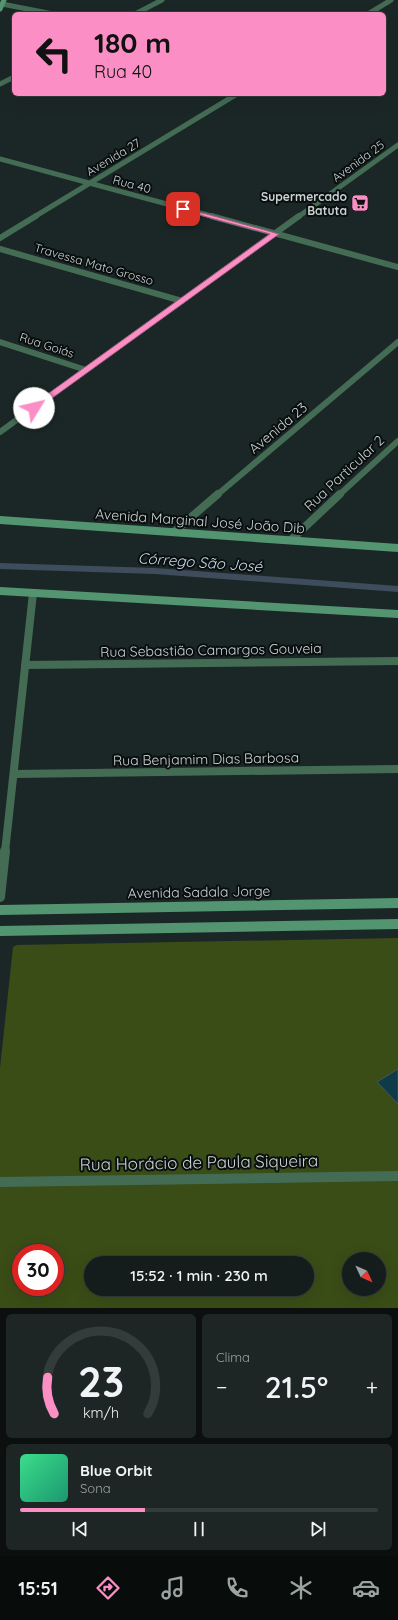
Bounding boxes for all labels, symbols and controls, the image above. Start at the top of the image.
text: 180 m [94,25,171,60]
icon: left [28,28,80,80]
text: Rua 40 [94,60,152,83]
street label: Avenida 27 [83,135,143,179]
street label: Avenida 25 [329,137,387,185]
street label: Rua 40 [111,172,153,196]
place label: Supermercado Batuta [261,189,348,218]
pin [166,192,200,226]
supermarket icon: Supermercado Batuta [350,193,370,213]
icon: arrive [172,198,194,220]
street label: Travessa Mato Grosso [33,240,155,288]
street label: Rua Goiás [18,329,76,361]
position arrow [13,387,55,429]
street label: Avenida 23 [245,398,311,458]
street label: Rua Particular 2 [300,431,388,515]
street label: Avenida Marginal José João Dib [95,505,305,537]
water label: Córrego São José [137,548,263,576]
street label: Rua Sebastião Camargos Gouveia [100,639,322,661]
street label: Rua Benjamim Dias Barbosa [113,748,299,770]
street label: Avenida Sadala Jorge [128,882,271,902]
street label: Rua Horácio de Paula Siqueira [80,1149,318,1175]
speed limit sign: 30 [12,1244,64,1296]
north arrow [342,1252,386,1296]
map controls [342,1252,386,1296]
text: 15:52 · 1 min · 230 m [130,1266,268,1285]
text: Clima [216,1349,250,1365]
text: 23 [78,1355,124,1407]
text: 21.5° [265,1368,328,1406]
text: − [216,1373,227,1401]
text: + [366,1373,378,1401]
text: km/h [83,1404,119,1422]
text: Blue Orbit [80,1461,153,1480]
text: Sona [80,1480,111,1496]
icon: previous [69,1518,91,1540]
icon: pause [188,1518,210,1540]
icon: next [307,1518,329,1540]
icon: directions [94,1574,122,1602]
icon: music [159,1574,187,1602]
icon: phone [223,1574,251,1602]
icon: climate [287,1574,315,1602]
icon: car [352,1574,380,1602]
text: 15:51 [18,1577,58,1600]

